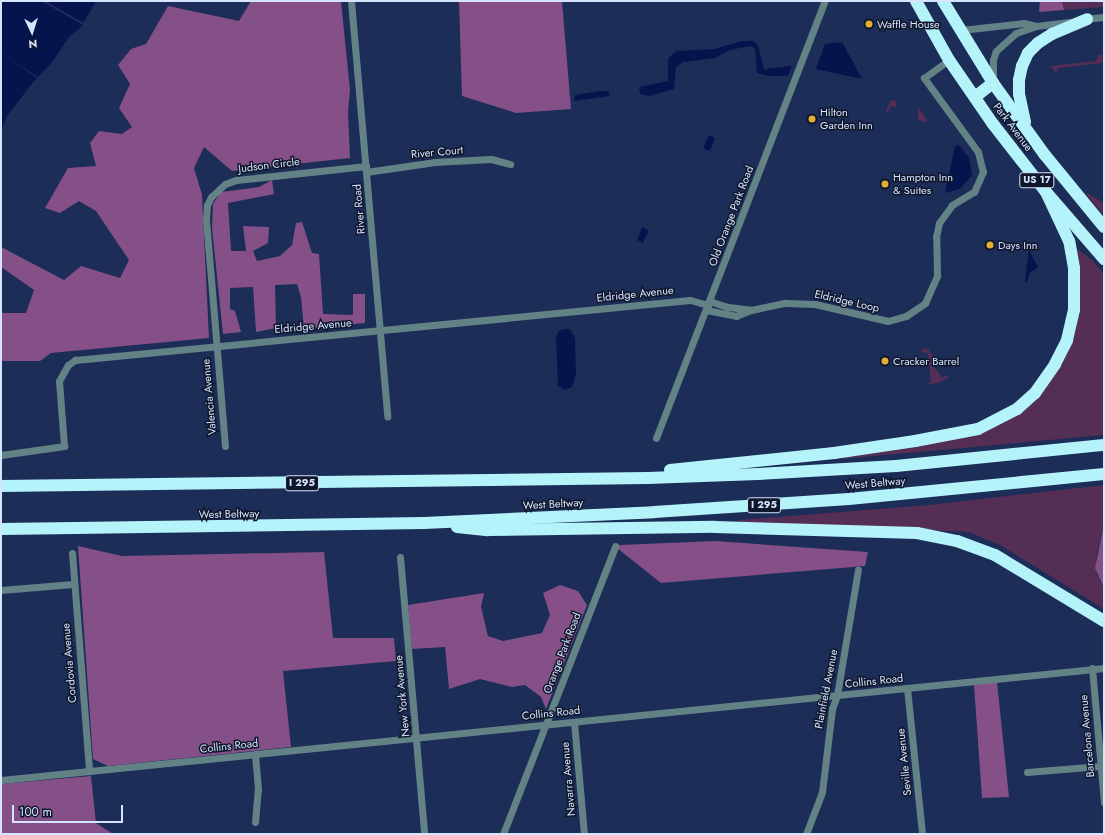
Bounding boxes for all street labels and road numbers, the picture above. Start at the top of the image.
street label: Park Avenue [991,100,1035,154]
street label: River Court [410,143,464,161]
street label: Judson Circle [238,155,300,175]
street label: Old Orange Park Road [706,164,756,268]
road number: US 17 [1019,172,1055,188]
street label: River Road [350,183,368,235]
street label: Eldridge Avenue [596,283,674,305]
street label: Eldridge Loop [813,287,881,315]
street label: Eldridge Avenue [274,316,352,336]
street label: Valencia Avenue [199,358,219,436]
street label: West Beltway [844,474,906,492]
road number: I 295 [285,475,319,491]
street label: West Beltway [522,496,584,512]
road number: I 295 [747,497,781,513]
street label: West Beltway [199,507,259,521]
street label: Orange Park Road [541,611,583,695]
street label: Cordovia Avenue [59,623,79,703]
street label: Plainfield Avenue [812,648,840,730]
street label: New York Avenue [392,655,412,737]
street label: Collins Road [844,671,904,691]
street label: Barcelona Avenue [1077,694,1097,778]
street label: Collins Road [521,703,581,723]
street label: Seville Avenue [894,728,914,796]
street label: Collins Road [199,736,259,756]
street label: Navarra Avenue [558,741,578,817]

